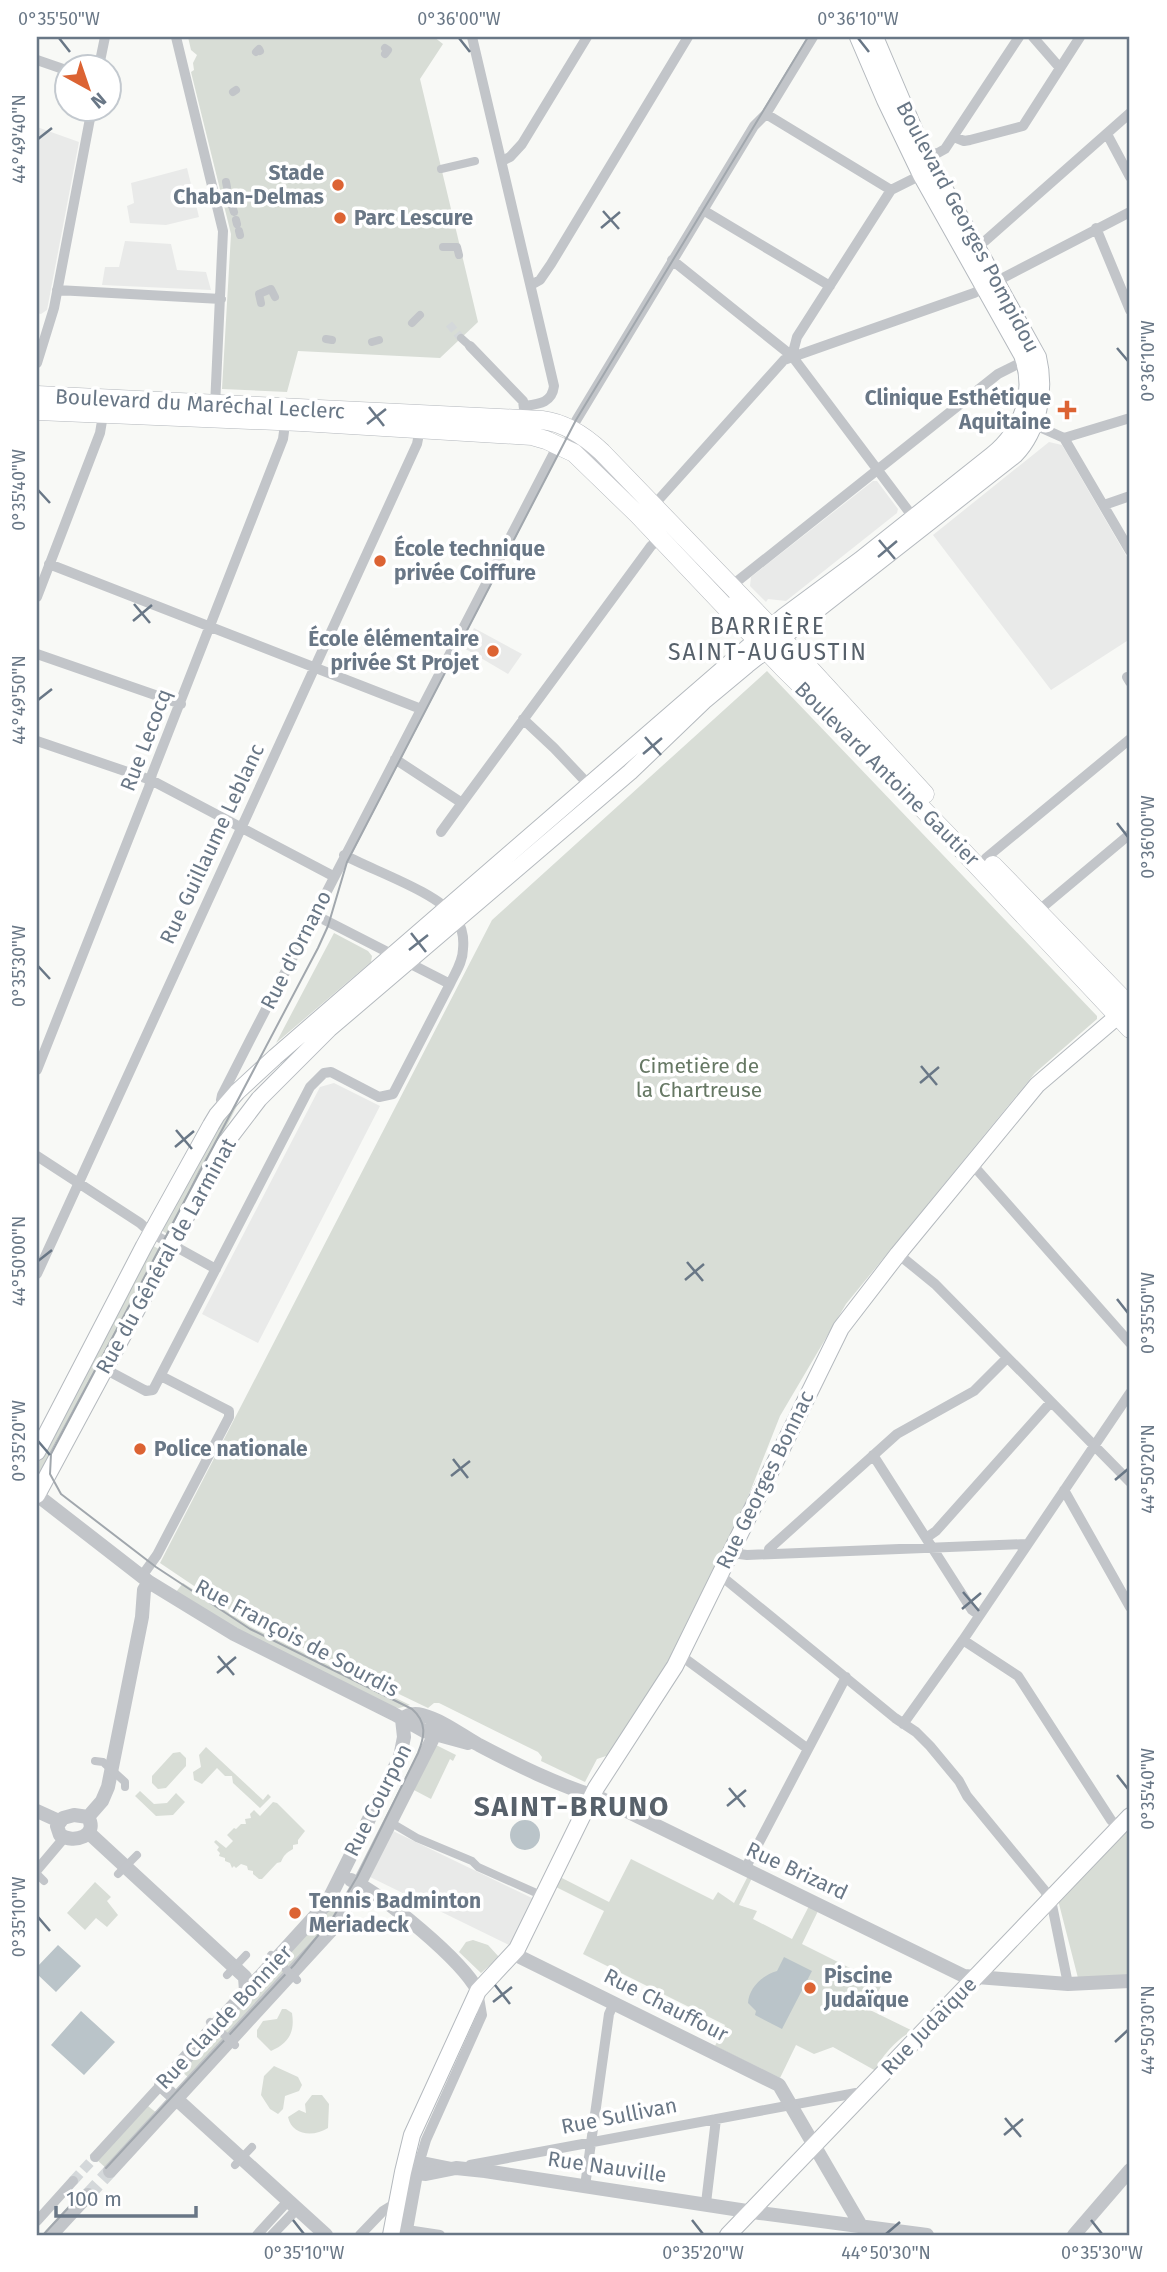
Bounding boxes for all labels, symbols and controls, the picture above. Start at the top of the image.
text: 0°35'50"W [18,8,100,30]
text: 0°36'00"W [417,8,501,30]
text: 0°36'10"W [817,8,899,30]
north arrow [52,52,122,122]
text: N [86,88,111,114]
text: 44°49'40"N [8,94,30,184]
street label: Boulevard Georges Pompidou [891,97,1045,357]
place label: Stade Chaban-Delmas [173,160,324,210]
marker: Stade Chaban-Delmas [330,177,346,193]
place label: Parc Lescure [354,205,473,231]
marker: Parc Lescure [332,210,348,226]
text: 0°36'10"W [1137,320,1159,402]
street label: Boulevard du Maréchal Leclerc [54,383,346,425]
place label: Clinique Esthétique Aquitaine [865,385,1051,435]
marker: Clinique Esthétique Aquitaine [1057,400,1077,420]
text: 0°35'40"W [8,449,30,531]
place label: École technique privée Coiffure [394,535,545,586]
marker: École technique privée Coiffure [372,553,388,569]
district label: BARRIÈRE SAINT-AUGUSTIN [668,611,868,666]
place label: École élémentaire privée St Projet [308,625,480,676]
marker: École élémentaire privée St Projet [485,643,501,659]
text: 44°49'50"N [8,655,30,745]
street label: Boulevard Antoine Gautier [789,676,985,872]
street label: Rue Lecocq [115,685,177,795]
street label: Rue Guillaume Leblanc [154,740,270,948]
text: 0°36'00"W [1137,795,1159,879]
street label: Rue d'Ornano [255,886,337,1014]
text: 0°35'30"W [8,925,30,1007]
park label: Cimetière de la Chartreuse [636,1053,762,1103]
street label: Rue du Général de Larminat [90,1133,242,1378]
text: 44°50'00"N [8,1216,30,1306]
text: 0°35'50"W [1137,1272,1159,1354]
street label: Rue Georges Bonnac [711,1387,819,1573]
text: 0°35'20"W [8,1400,30,1482]
text: 44°50'20"N [1137,1424,1159,1514]
place label: Police nationale [154,1436,308,1462]
marker: Police nationale [132,1441,148,1457]
street label: Rue François de Sourdis [191,1573,404,1703]
street label: Rue Courpon [339,1739,417,1861]
text: 0°35'40"W [1137,1748,1159,1830]
district label: SAINT-BRUNO [474,1790,670,1823]
street label: Rue Brizard [742,1836,852,1906]
text: 0°35'10"W [8,1877,30,1957]
place label: Tennis Badminton Meriadeck [309,1888,481,1938]
marker: Tennis Badminton Meriadeck [287,1905,303,1921]
street label: Rue Claude Bonnier [150,1939,298,2095]
street label: Rue Chauffour [600,1963,732,2047]
place label: Piscine Judaïque [823,1963,909,2013]
street label: Rue Judaïque [876,1971,982,2081]
marker: Piscine Judaïque [802,1980,818,1996]
text: 44°50'30"N [1137,1985,1159,2075]
street label: Rue Sullivan [559,2092,679,2140]
street label: Rue Nauville [546,2146,668,2188]
scale bar [56,2174,196,2218]
text: 100 m [66,2186,122,2212]
text: 0°35'10"W [264,2242,344,2264]
text: 0°35'20"W [662,2242,744,2264]
text: 44°50'30"N [841,2242,931,2264]
text: 0°35'30"W [1061,2242,1143,2264]

